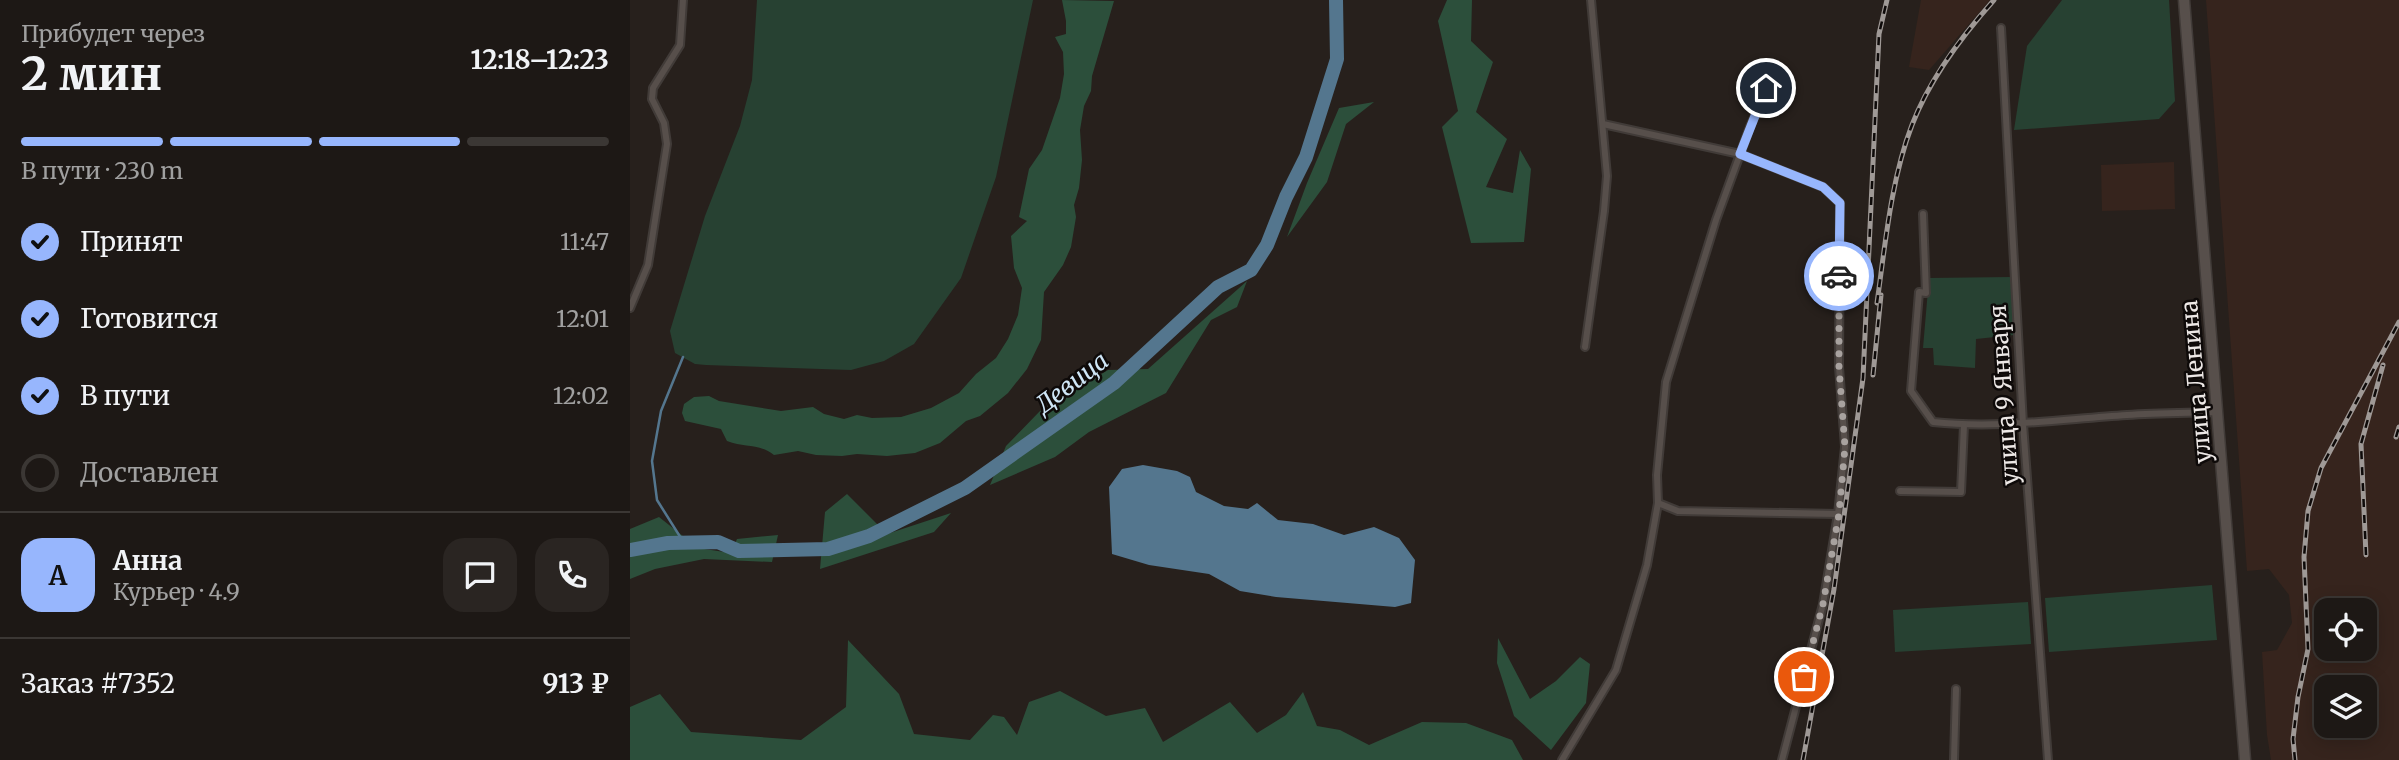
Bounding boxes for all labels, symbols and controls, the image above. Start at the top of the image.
text: Прибудет через [21,19,205,48]
text: 12:18–12:23 [470,43,609,76]
text: 2 мин [21,45,162,103]
pin [1736,58,1796,118]
icon: home [1747,69,1785,107]
text: В пути · 230 m [21,156,183,185]
icon: check [21,223,59,261]
text: Принят [80,225,183,258]
text: 11:47 [560,227,609,256]
courier [1804,241,1874,311]
icon: car [1820,257,1858,295]
street label: улица Ленина [2174,299,2217,465]
icon: check [21,300,59,338]
text: Готовится [80,302,218,335]
text: 12:01 [556,304,609,333]
street label: улица 9 Января [1983,304,2024,486]
water label: Девица [1027,345,1114,421]
icon: check [21,377,59,415]
text: В пути [80,379,170,412]
text: 12:02 [553,381,609,410]
text: Доставлен [80,456,219,489]
button: chat [443,538,517,612]
button: phone [535,538,609,612]
text: Анна [113,544,183,577]
text: А [49,559,67,592]
text: Курьер · 4.9 [113,577,240,606]
map controls [2314,598,2377,738]
button: locate [2314,598,2377,661]
pin [1774,647,1834,707]
icon: bag [1785,658,1823,696]
text: Заказ #7352 [21,667,175,700]
text: 913 ₽ [543,667,609,700]
button: layers [2314,675,2377,738]

